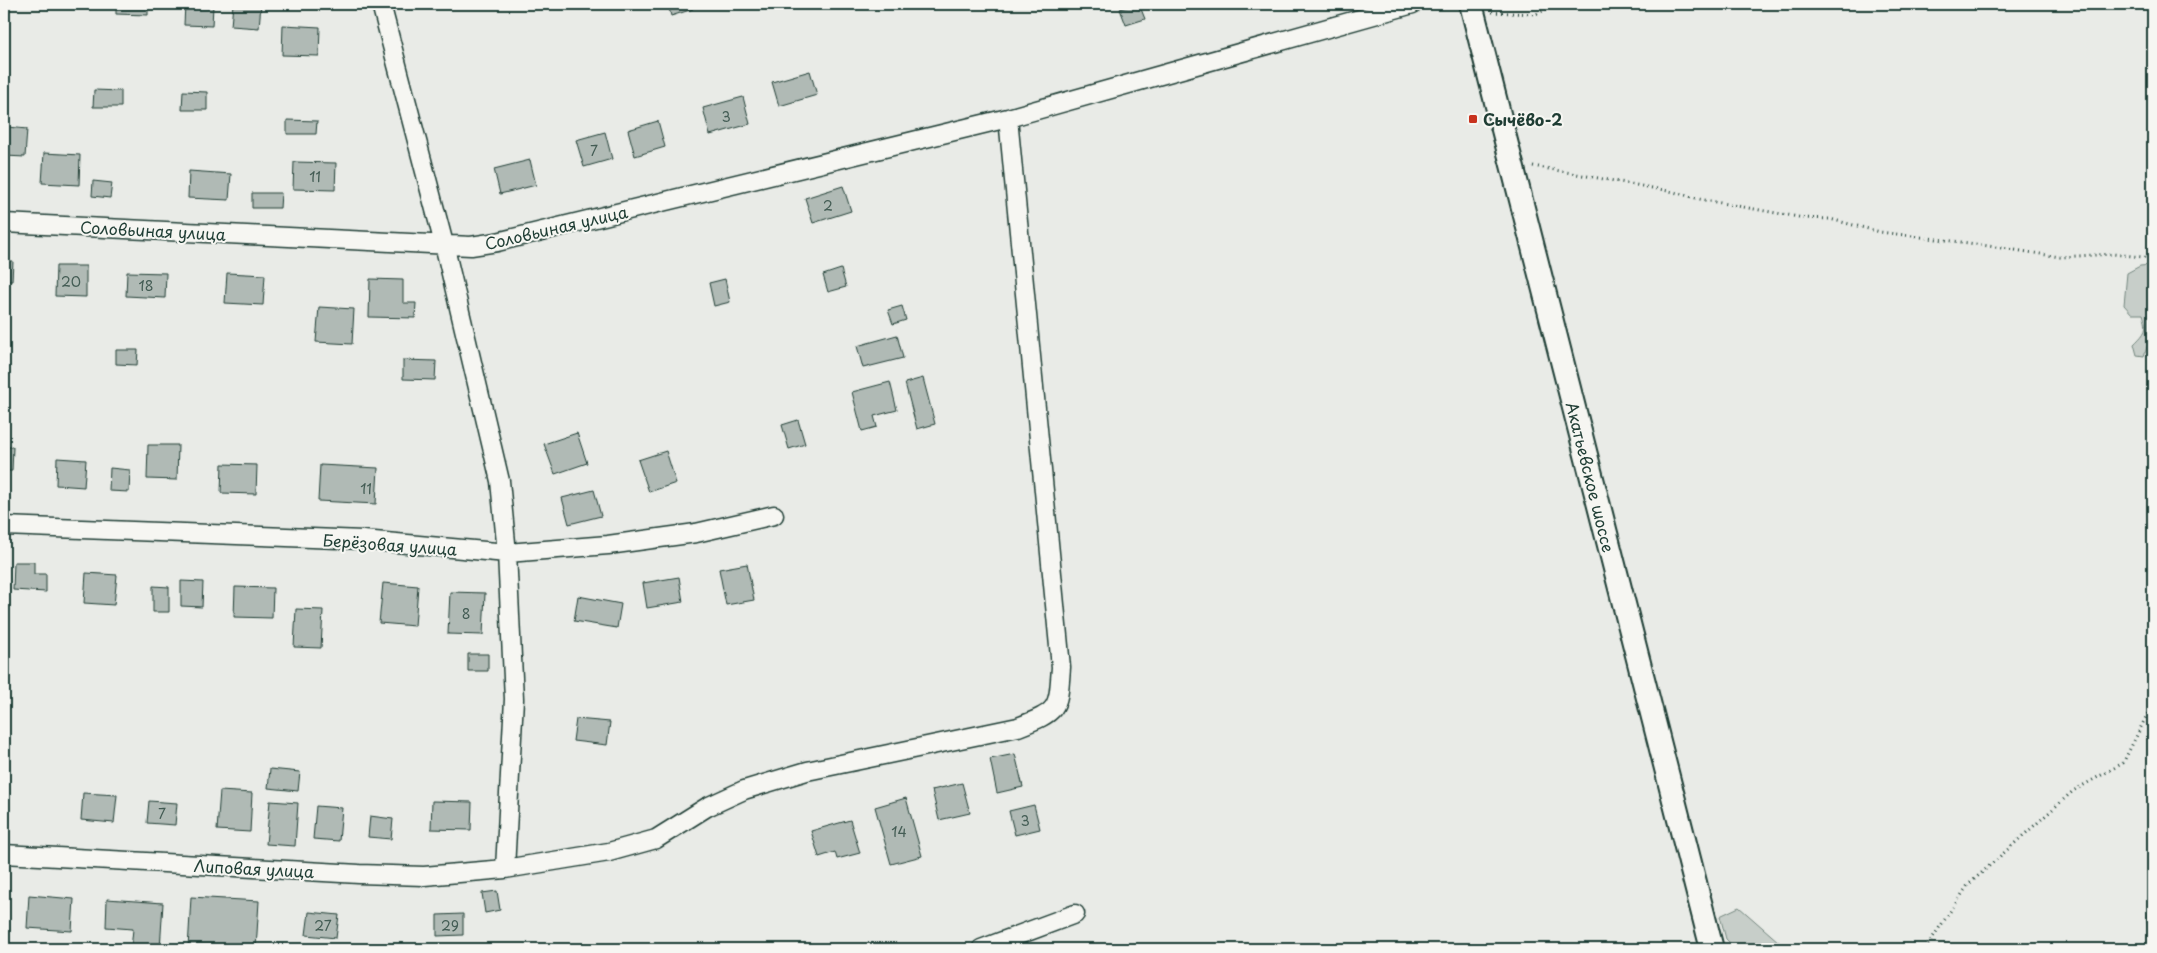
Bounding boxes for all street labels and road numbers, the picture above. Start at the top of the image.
street label: Соловьиная улица [482,199,630,255]
street label: Соловьиная улица [79,214,227,246]
street label: Акатьевское шоссе [1561,399,1621,555]
street label: Берёзовая улица [322,527,458,561]
street label: Липовая улица [193,853,315,883]

